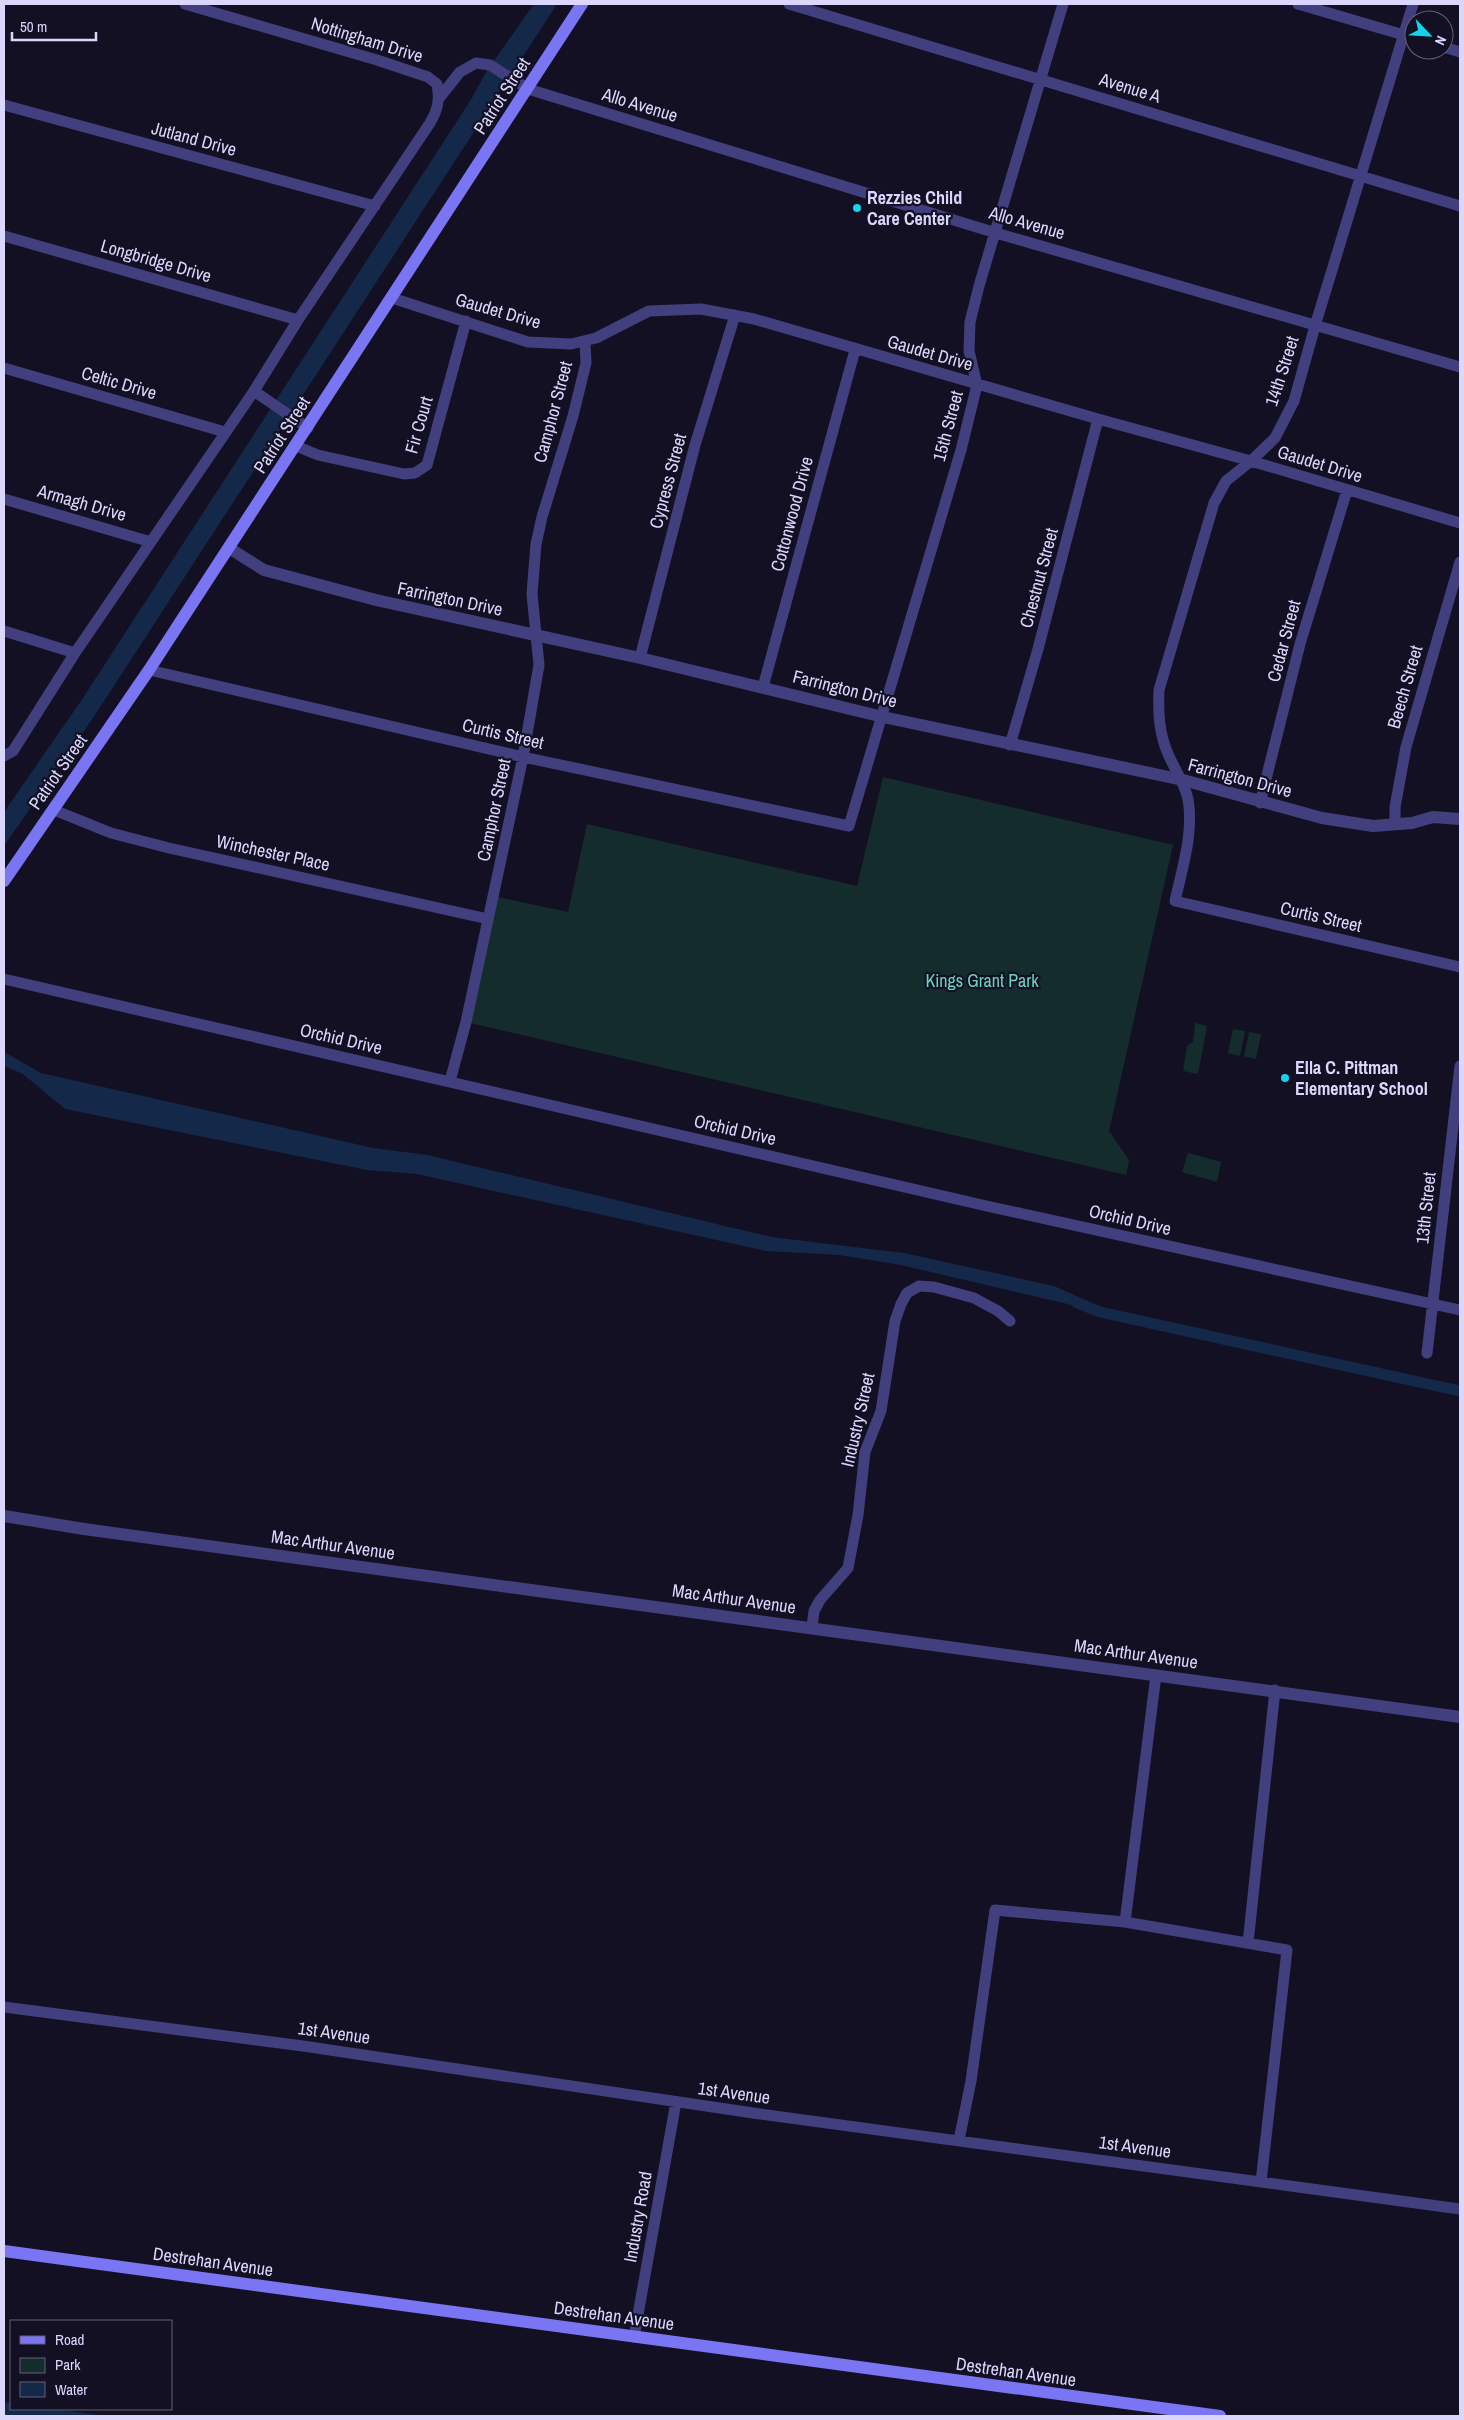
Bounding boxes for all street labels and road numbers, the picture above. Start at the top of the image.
street label: Nottingham Drive [308,11,426,68]
street label: Patriot Street [467,52,536,139]
street label: Avenue A [1095,66,1164,109]
street label: Allo Avenue [598,81,681,128]
street label: Jutland Drive [149,115,239,162]
street label: Allo Avenue [985,200,1068,245]
street label: Longbridge Drive [98,233,214,288]
street label: Gaudet Drive [452,286,544,335]
street label: Gaudet Drive [884,328,976,377]
street label: 14th Street [1258,333,1305,409]
street label: Camphor Street [527,358,578,465]
street label: Celtic Drive [79,360,160,405]
street label: 15th Street [926,388,969,464]
street label: Patriot Street [247,391,316,478]
street label: Fir Court [398,393,439,456]
street label: Cypress Street [643,430,692,531]
street label: Gaudet Drive [1275,439,1366,488]
street label: Cottonwood Drive [764,454,819,574]
street label: Armagh Drive [34,478,129,527]
street label: Chestnut Street [1013,525,1064,631]
street label: Farrington Drive [395,575,505,622]
street label: Cedar Street [1261,597,1306,685]
street label: Beech Street [1381,642,1428,731]
street label: Farrington Drive [790,663,900,714]
street label: Curtis Street [460,712,546,755]
street label: Patriot Street [22,729,93,815]
street label: Farrington Drive [1185,752,1295,803]
street label: Camphor Street [470,756,517,863]
street label: Winchester Place [214,828,332,877]
street label: Curtis Street [1278,895,1364,938]
street label: Orchid Drive [298,1017,385,1060]
street label: Orchid Drive [692,1108,779,1151]
street label: 13th Street [1409,1171,1442,1245]
street label: Orchid Drive [1087,1198,1174,1241]
street label: Industry Street [835,1370,880,1469]
street label: Mac Arthur Avenue [270,1523,396,1566]
street label: Mac Arthur Avenue [671,1577,797,1620]
street label: Mac Arthur Avenue [1073,1632,1199,1675]
street label: 1st Avenue [296,2015,372,2050]
street label: 1st Avenue [696,2075,772,2110]
street label: 1st Avenue [1097,2129,1173,2164]
street label: Industry Road [617,2169,658,2264]
street label: Destrehan Avenue [151,2241,275,2282]
street label: Destrehan Avenue [552,2295,676,2336]
street label: Destrehan Avenue [954,2351,1078,2392]

